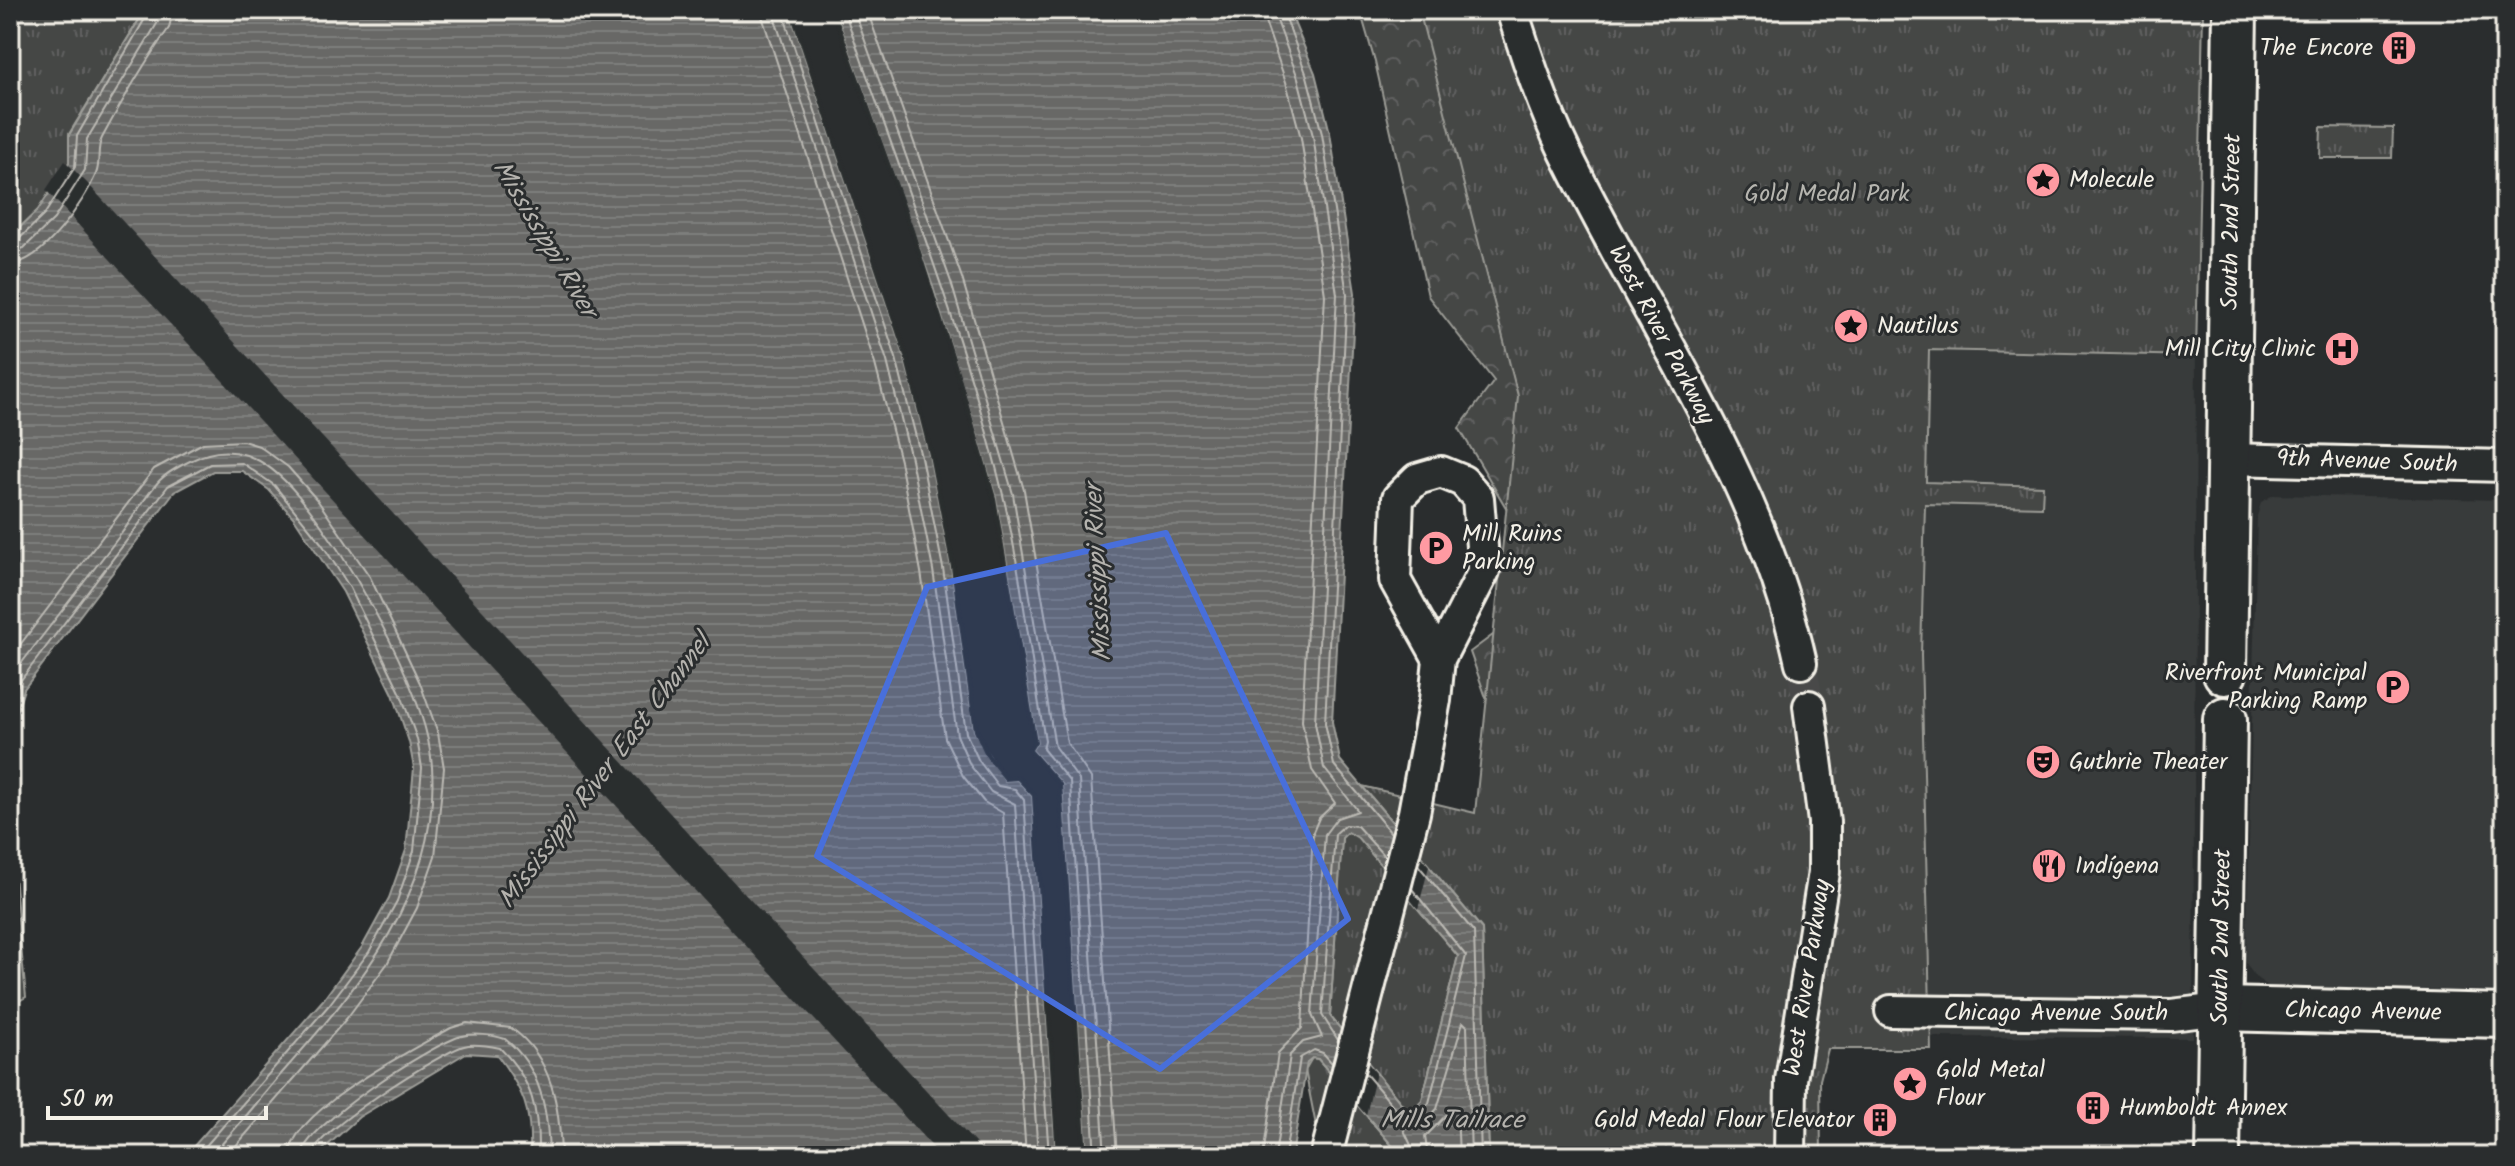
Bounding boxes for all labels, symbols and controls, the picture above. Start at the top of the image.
place label: The Encore [2260,29,2373,68]
building icon: The Encore [2380,29,2418,67]
street label: South 2nd Street [2211,133,2253,310]
water label: Mississippi River [480,152,610,331]
place icon: Molecule [2024,161,2062,199]
place label: Molecule [2069,161,2155,200]
park label: Gold Medal Park [1745,175,1910,214]
street label: West River Parkway [1597,238,1725,433]
place icon: Nautilus [1832,307,1870,345]
place label: Nautilus [1877,307,1959,346]
place label: Mill City Clinic [2165,330,2316,369]
hospital icon: Mill City Clinic [2323,330,2361,368]
street label: 9th Avenue South [2276,439,2458,485]
water label: Mississippi River [1073,478,1125,663]
place label: Mill Ruins Parking [1462,515,1562,582]
parking icon: Mill Ruins Parking [1417,529,1455,567]
water label: Mississippi River East Channel [488,622,725,918]
place label: Riverfront Municipal Parking Ramp [2165,654,2368,721]
parking icon: Riverfront Municipal Parking Ramp [2374,668,2412,706]
theatre icon: Guthrie Theater [2024,743,2062,781]
place label: Guthrie Theater [2069,743,2229,782]
restaurant icon: Indígena [2030,847,2068,885]
place label: Indígena [2075,847,2159,886]
street label: South 2nd Street [2201,848,2243,1025]
street label: West River Parkway [1773,876,1843,1079]
street label: Chicago Avenue [2284,991,2442,1033]
street label: Chicago Avenue South [1944,994,2168,1033]
place label: Gold Metal Flour [1936,1051,2045,1118]
place icon: Gold Metal Flour [1891,1065,1929,1103]
scale bar [48,1070,266,1120]
text: 50 m [60,1080,114,1119]
building icon: Humboldt Annex [2074,1089,2112,1127]
place label: Humboldt Annex [2119,1089,2288,1128]
water label: Mills Tailrace [1380,1100,1526,1142]
place label: Gold Medal Flour Elevator [1594,1101,1856,1140]
building icon: Gold Medal Flour Elevator [1861,1101,1899,1139]

